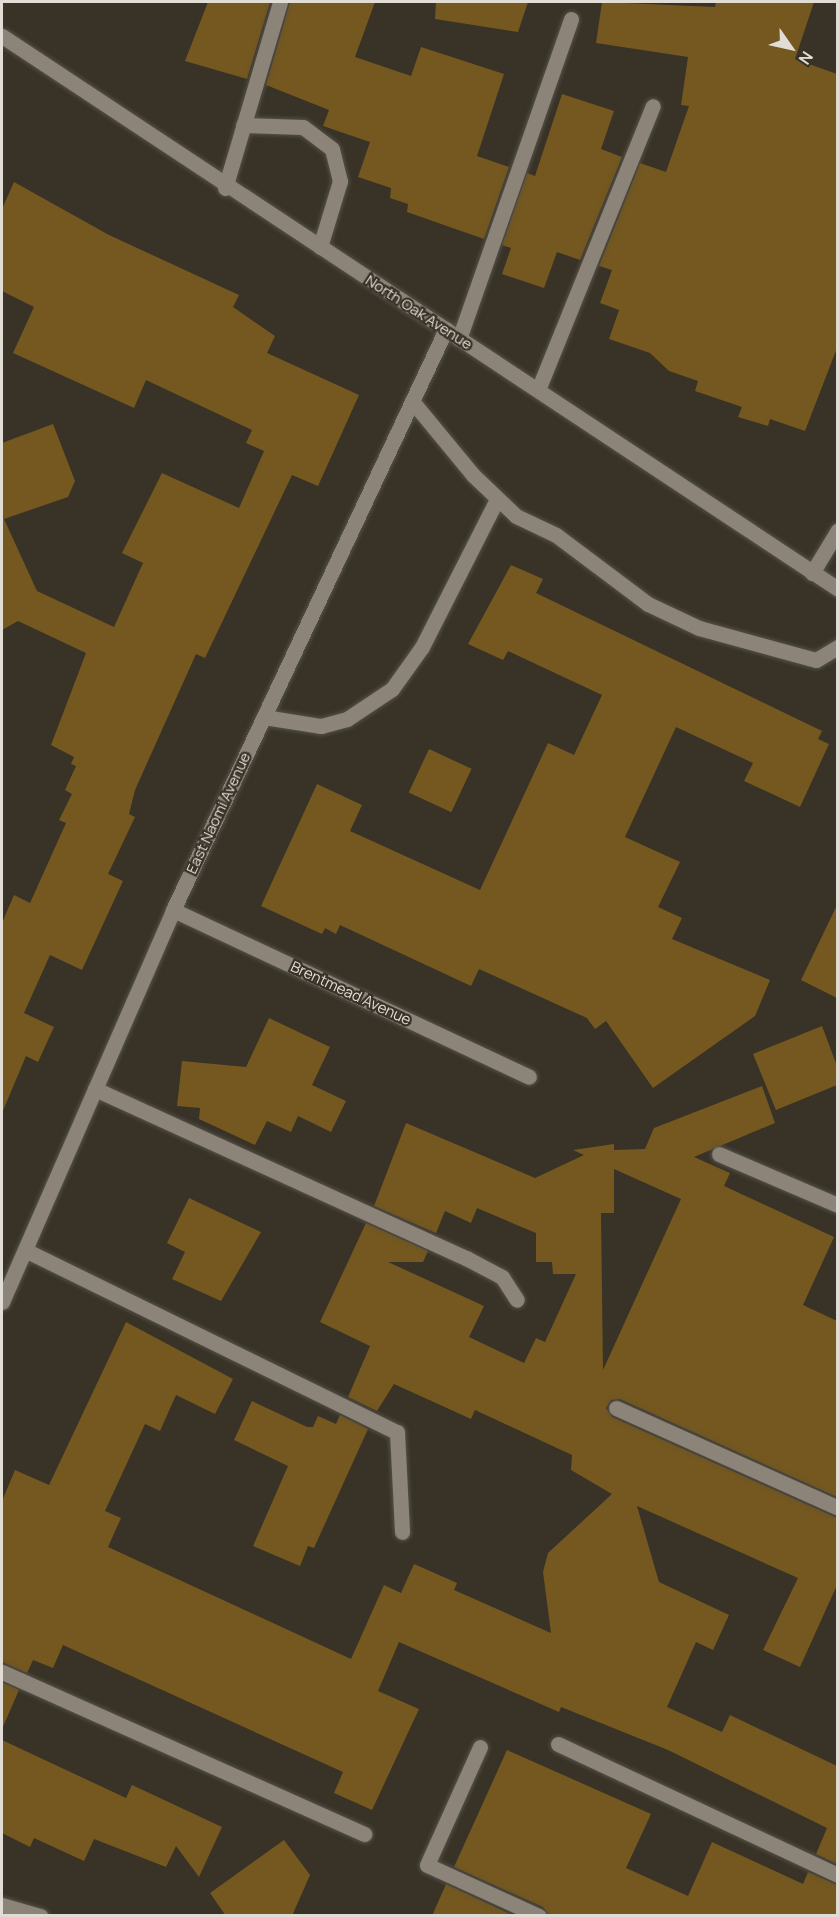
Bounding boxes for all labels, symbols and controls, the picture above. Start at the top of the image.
north arrow [761,18,821,78]
text: N [794,47,818,69]
street label: North Oak Avenue [362,271,476,353]
street label: East Naomi Avenue [182,749,254,877]
street label: Brentmead Avenue [288,957,414,1029]

